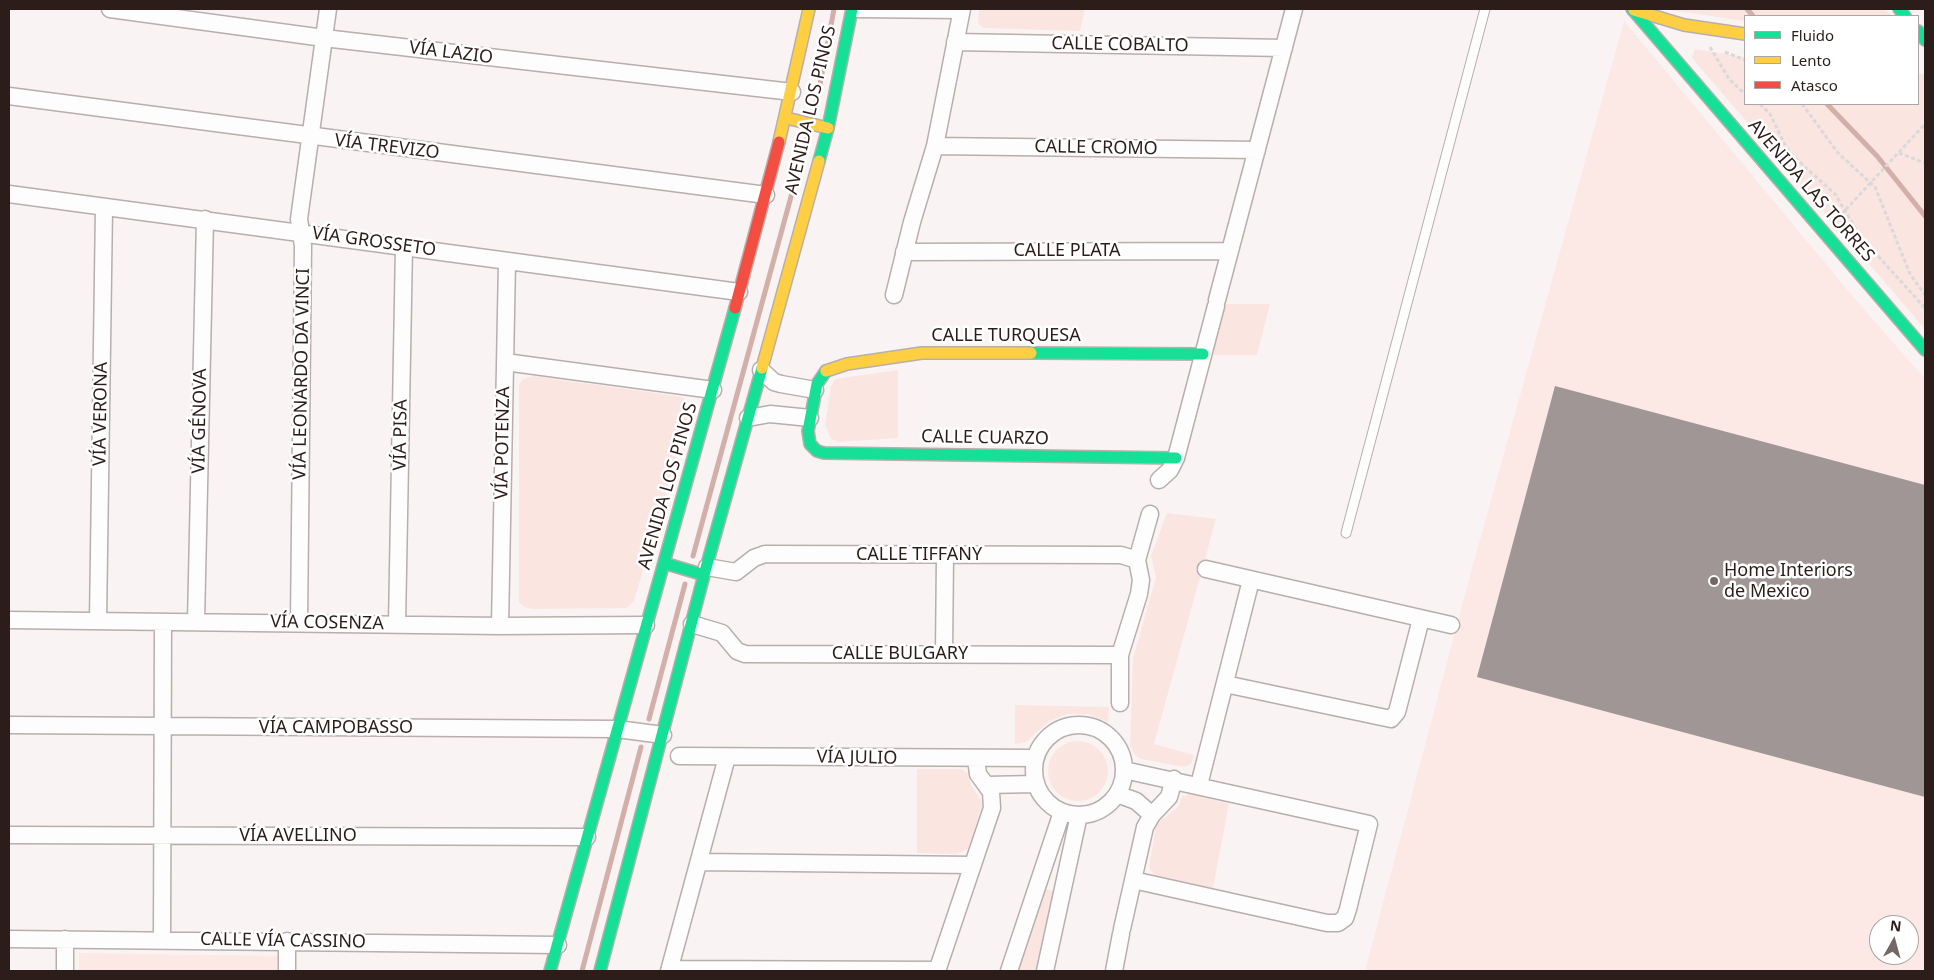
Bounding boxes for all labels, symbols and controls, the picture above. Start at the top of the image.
legend [1744,15,1919,105]
street label: AVENIDA LOS PINOS [781,23,841,197]
text: Fluido [1791,25,1834,45]
street label: CALLE COBALTO [1051,33,1189,57]
street label: VÍA LAZIO [408,37,494,69]
text: Lento [1791,50,1831,70]
text: Atasco [1791,75,1838,95]
street label: AVENIDA LAS TORRES [1743,115,1879,267]
street label: VÍA TREVIZO [333,130,441,164]
street label: CALLE CROMO [1034,136,1158,160]
street label: VÍA GROSSETO [311,223,437,261]
street label: CALLE PLATA [1013,240,1121,262]
street label: VÍA LEONARDO DA VINCI [289,268,315,480]
street label: CALLE TURQUESA [931,325,1081,347]
street label: VÍA VERONA [89,362,113,466]
street label: VÍA GÉNOVA [188,368,212,474]
street label: VÍA POTENZA [491,386,515,500]
street label: VÍA PISA [390,399,412,471]
street label: AVENIDA LOS PINOS [634,400,702,572]
street label: CALLE CUARZO [921,426,1049,450]
street label: CALLE TIFFANY [856,544,982,566]
place label: Home Interiors de Mexico [1724,560,1853,602]
marker: Home Interiors de Mexico [1708,575,1720,587]
street label: VÍA COSENZA [270,611,384,635]
street label: CALLE BULGARY [832,643,968,665]
street label: VÍA CAMPOBASSO [259,717,413,739]
street label: VÍA JULIO [816,746,898,770]
street label: VÍA AVELLINO [239,825,357,847]
north arrow [1869,915,1919,965]
text: N [1889,915,1903,936]
street label: CALLE VÍA CASSINO [200,929,366,953]

